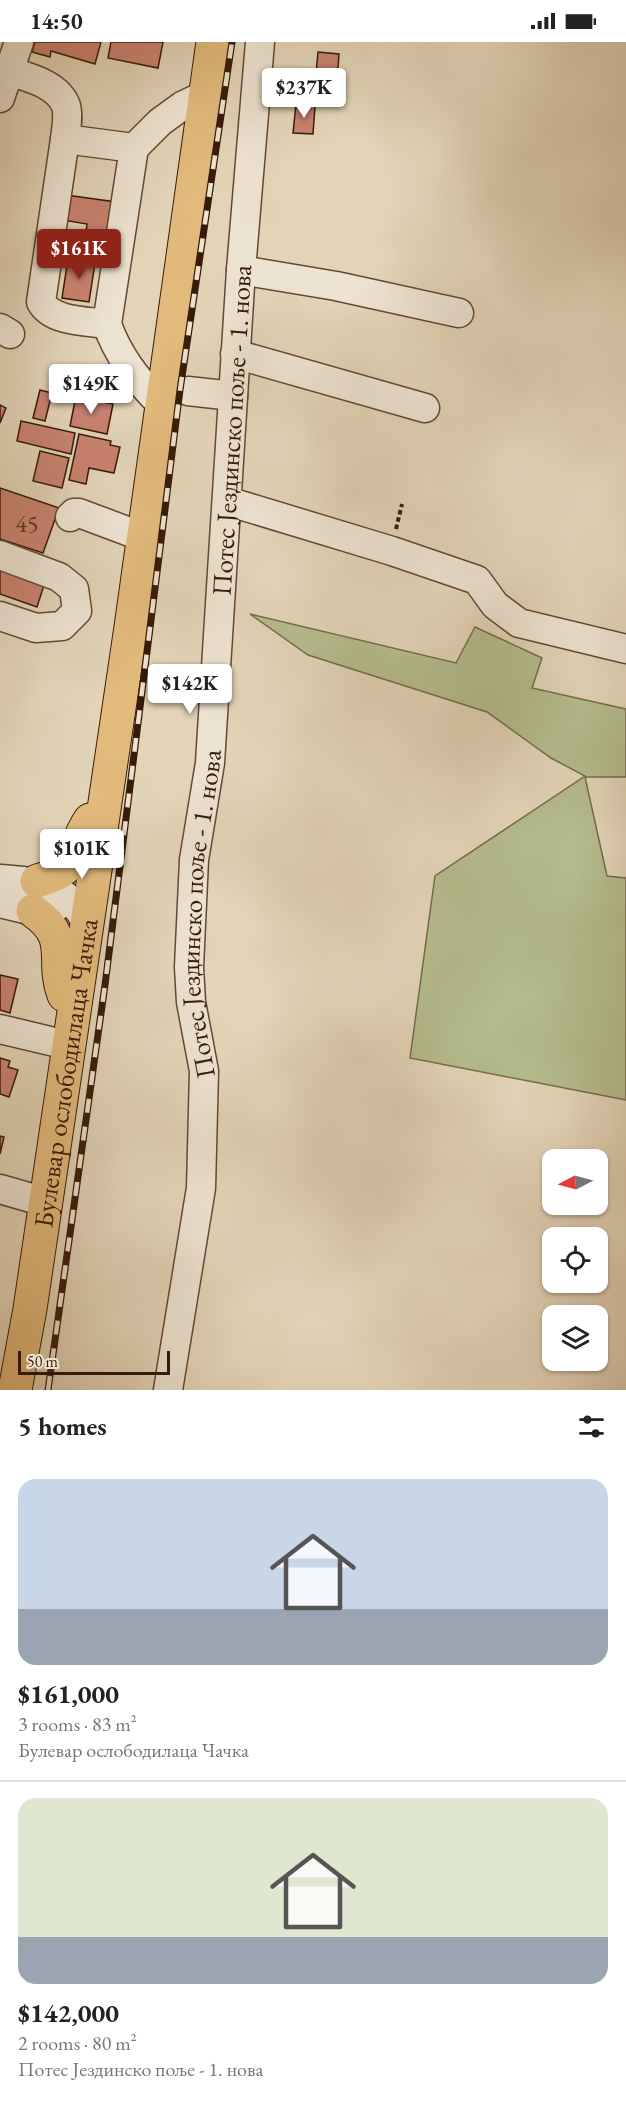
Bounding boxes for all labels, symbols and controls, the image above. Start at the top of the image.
text: 14:50 [30,7,83,36]
pin: $237K [262,68,346,119]
text: $237K [276,74,332,100]
pin: $161K [37,229,121,280]
text: $161K [51,235,107,261]
street label: Потес Јездинско поље - 1. нова [203,263,259,597]
pin: $149K [49,364,133,415]
text: $149K [63,370,119,396]
house number: 45 [15,508,39,539]
pin: $142K [148,664,232,715]
text: $142K [162,670,218,696]
street label: Потес Јездинско поље - 1. нова [171,748,228,1082]
pin: $101K [40,829,124,880]
text: $101K [54,835,110,861]
street label: Булевар ослободилаца Чачка [25,916,105,1230]
north arrow [542,1149,608,1215]
map controls [542,1149,608,1371]
button: locate [542,1227,608,1293]
button: layers [542,1305,608,1371]
scale bar [18,1348,170,1376]
text: 50 m [27,1351,58,1372]
text: 5 homes [18,1409,107,1443]
icon: filters [575,1410,608,1443]
icon: home [259,1518,367,1626]
text: $161,000 [18,1677,119,1711]
text: 3 rooms · 83 m² [18,1711,137,1737]
text: Булевар ослободилаца Чачка [18,1737,249,1763]
icon: home [259,1837,367,1945]
text: $142,000 [18,1996,119,2030]
text: 2 rooms · 80 m² [18,2030,137,2056]
text: Потес Јездинско поље - 1. нова [18,2056,263,2082]

